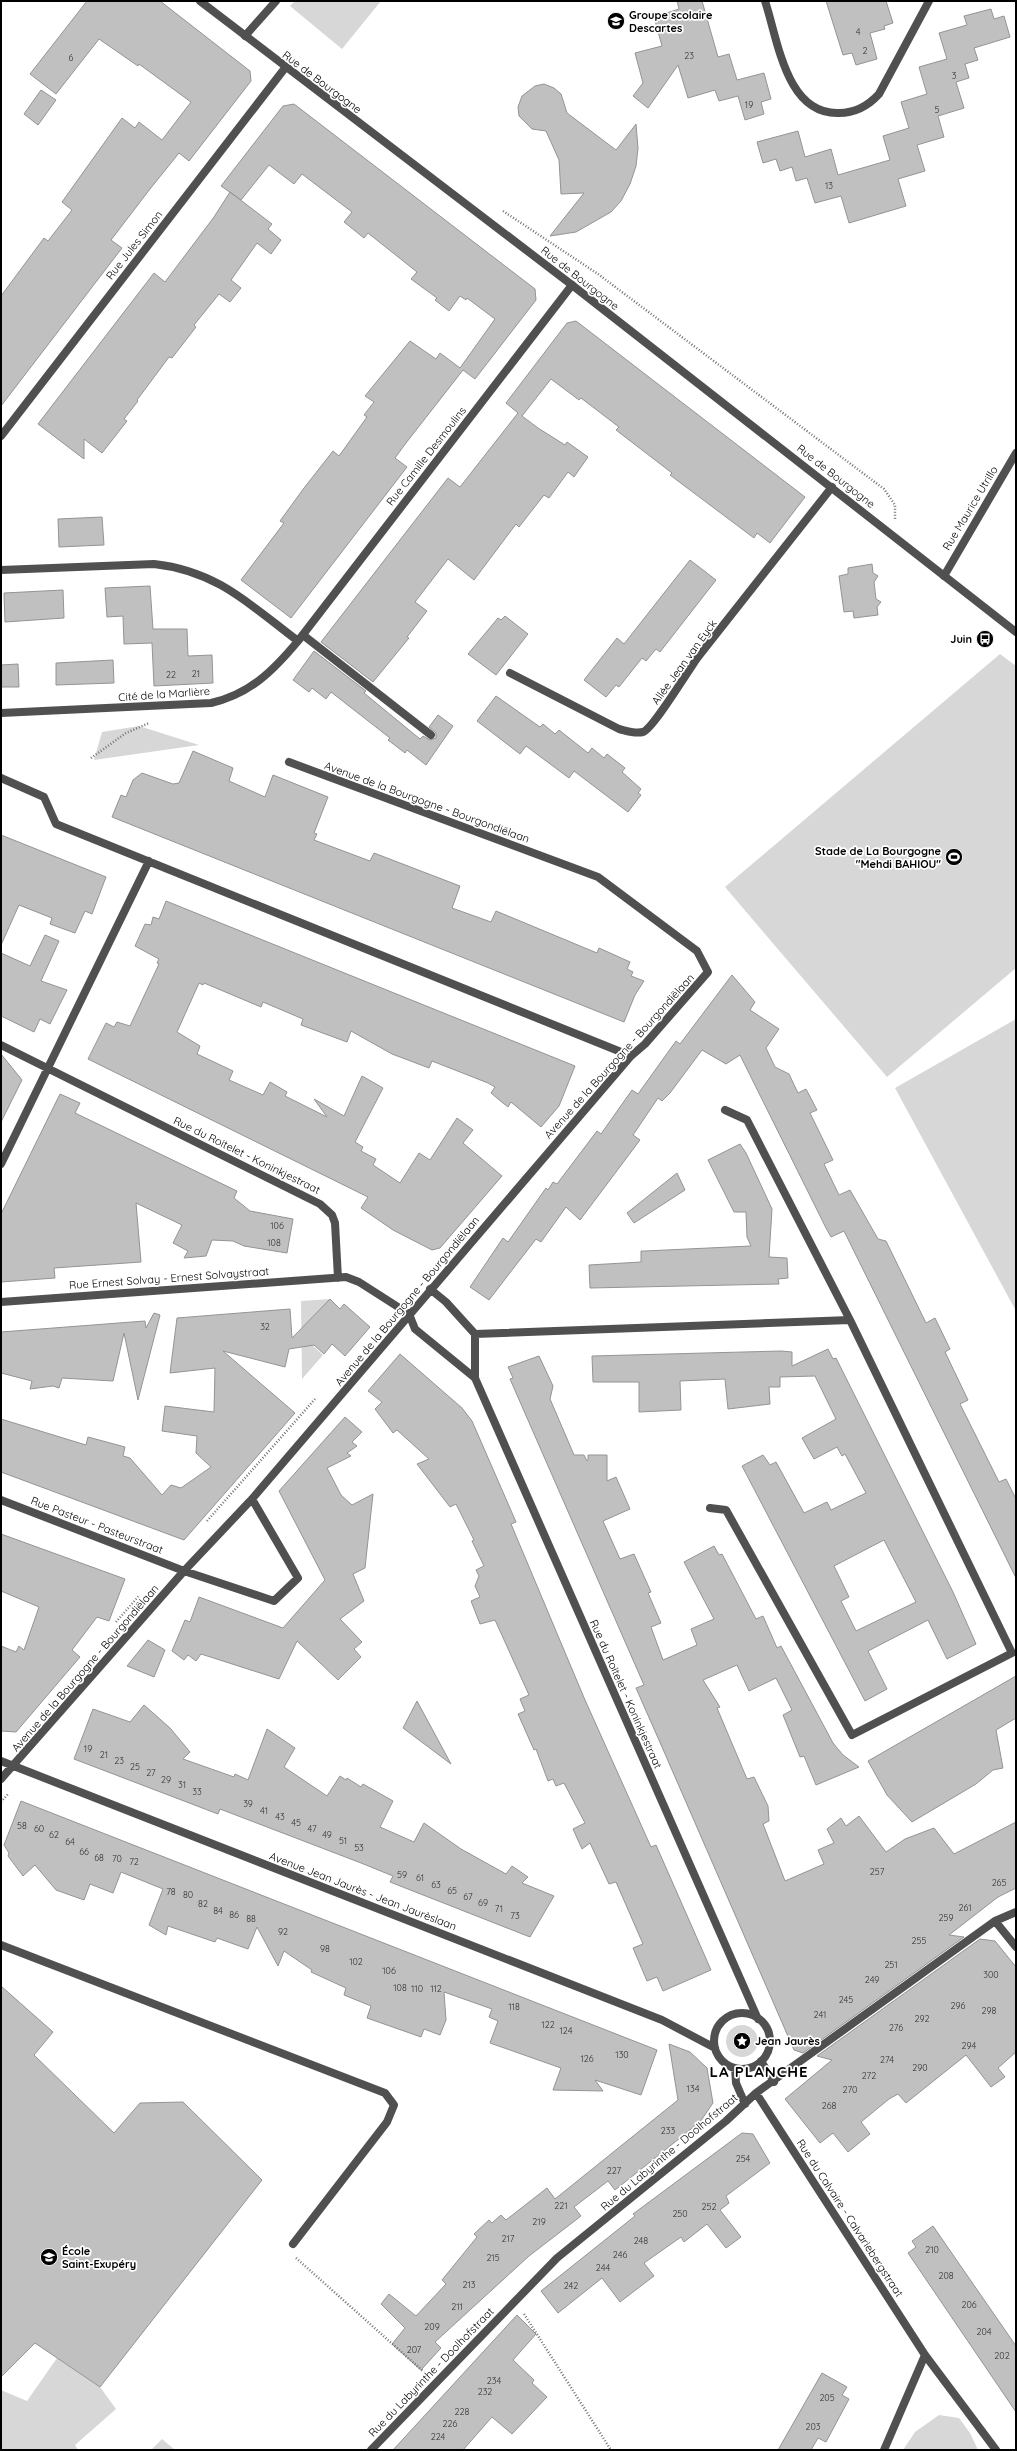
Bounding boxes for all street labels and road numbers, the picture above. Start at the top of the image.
street label: Rue de Bourgogne [280,48,364,116]
street label: Rue Jules Simon [103,208,165,282]
street label: Rue de Bourgogne [538,243,622,313]
street label: Rue Camille Desmoulins [383,404,469,508]
street label: Rue de Bourgogne [794,441,878,511]
street label: Rue Maurice Utrillo [939,463,1001,553]
street label: Allée Jean van Eyck [648,617,720,707]
street label: Cité de la Marlière [118,684,210,704]
street label: Avenue de la Bourgogne - Bourgondiëlaan [323,758,531,846]
street label: Avenue de la Bourgogne - Bourgondiëlaan [541,971,697,1141]
street label: Rue du Roitelet - Koninkjestraat [171,1113,323,1197]
street label: Avenue de la Bourgogne - Bourgondiëlaan [332,1213,482,1389]
street label: Rue Ernest Solvay - Ernest Solvaystraat [68,1264,270,1292]
street label: Rue Pasteur - Pasteurstraat [29,1493,165,1557]
street label: Avenue de la Bourgogne - Bourgondiëlaan [8,1581,162,1755]
street label: Rue du Roitelet - Koninkjestraat [587,1617,665,1771]
street label: Avenue Jean Jaurès - Jean Jaurèslaan [267,1849,459,1933]
street label: Rue du Labyrinthe - Doolhofstraat [598,2090,741,2213]
street label: Rue du Calvaire - Calvariebergstraat [794,2136,907,2300]
street label: Rue du Labyrinthe - Doolhofstraat [365,2304,497,2440]

